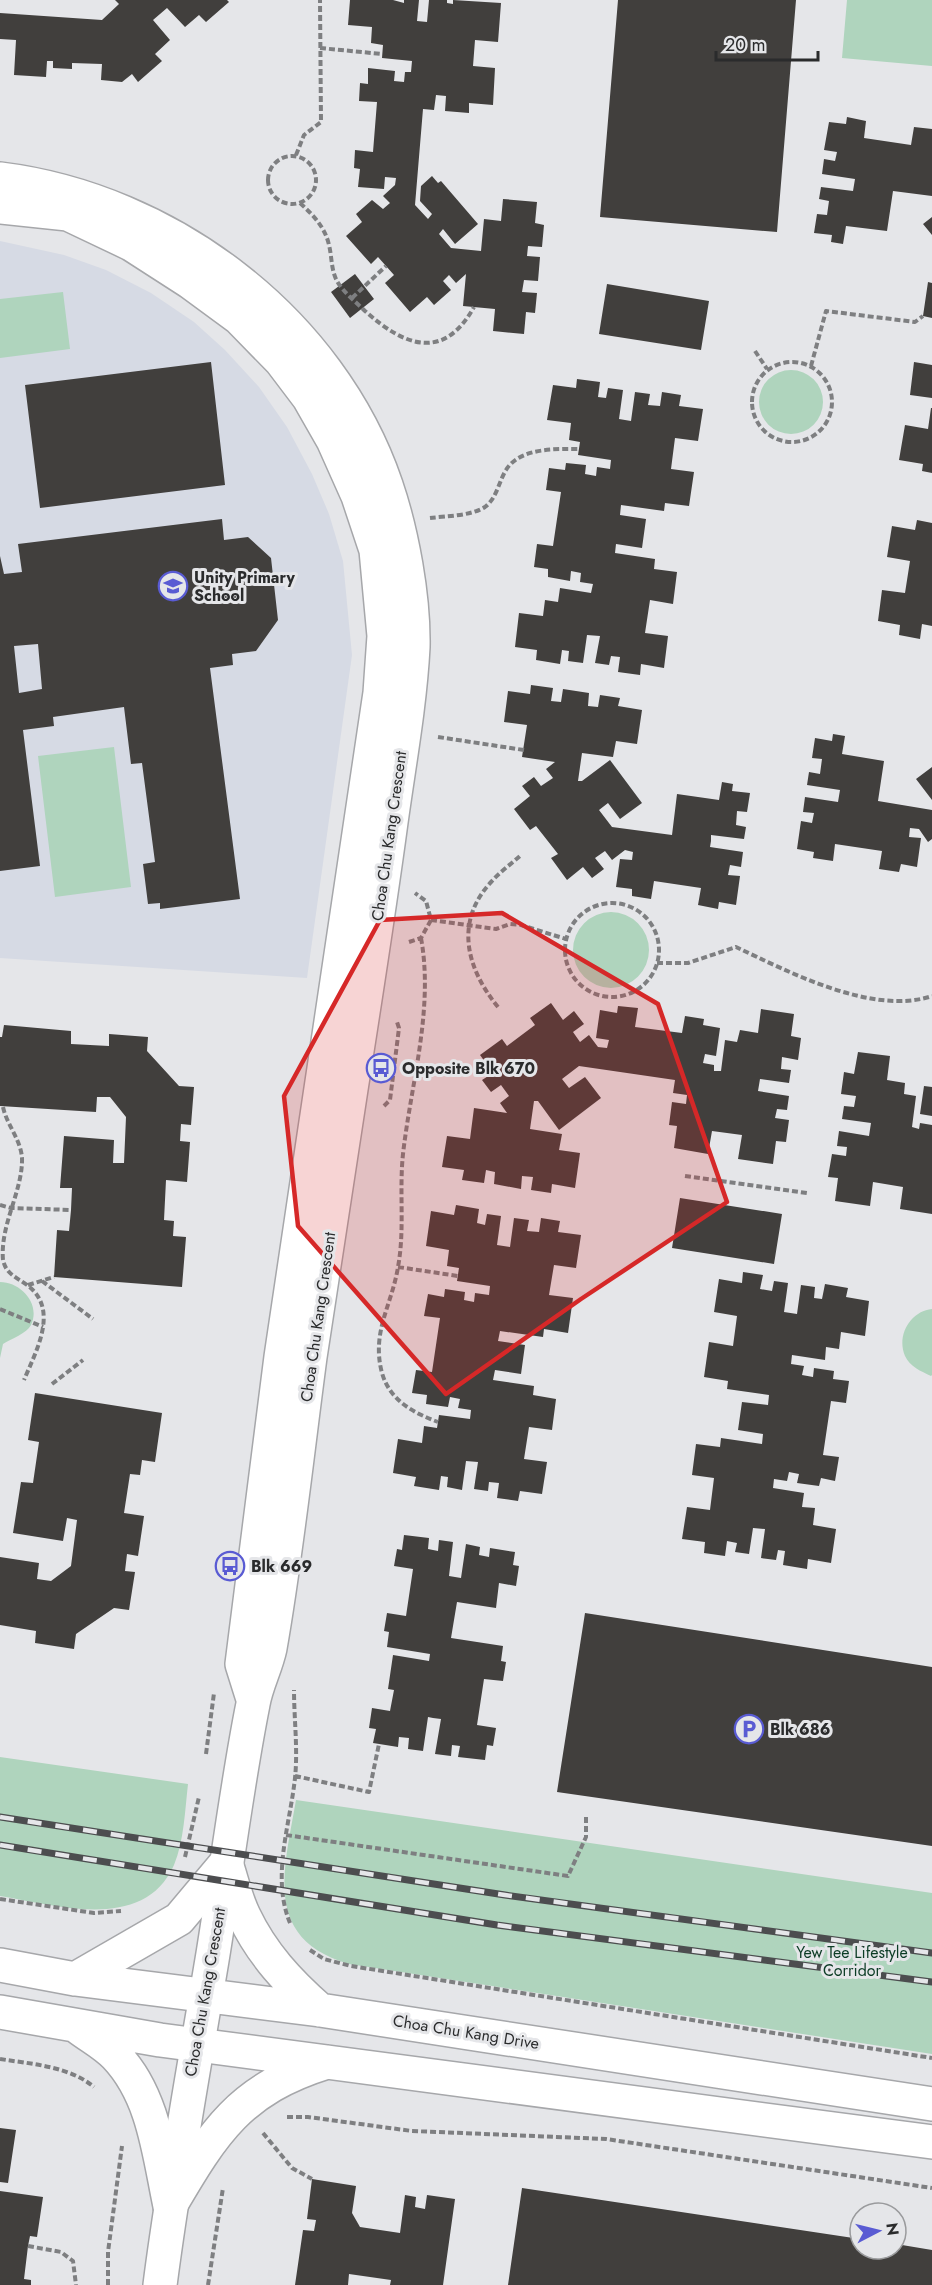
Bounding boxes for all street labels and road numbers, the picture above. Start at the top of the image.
street label: Choa Chu Kang Crescent [366,749,412,922]
street label: Choa Chu Kang Crescent [295,1230,341,1403]
street label: Choa Chu Kang Crescent [179,1906,231,2078]
street label: Choa Chu Kang Drive [391,2009,541,2055]

